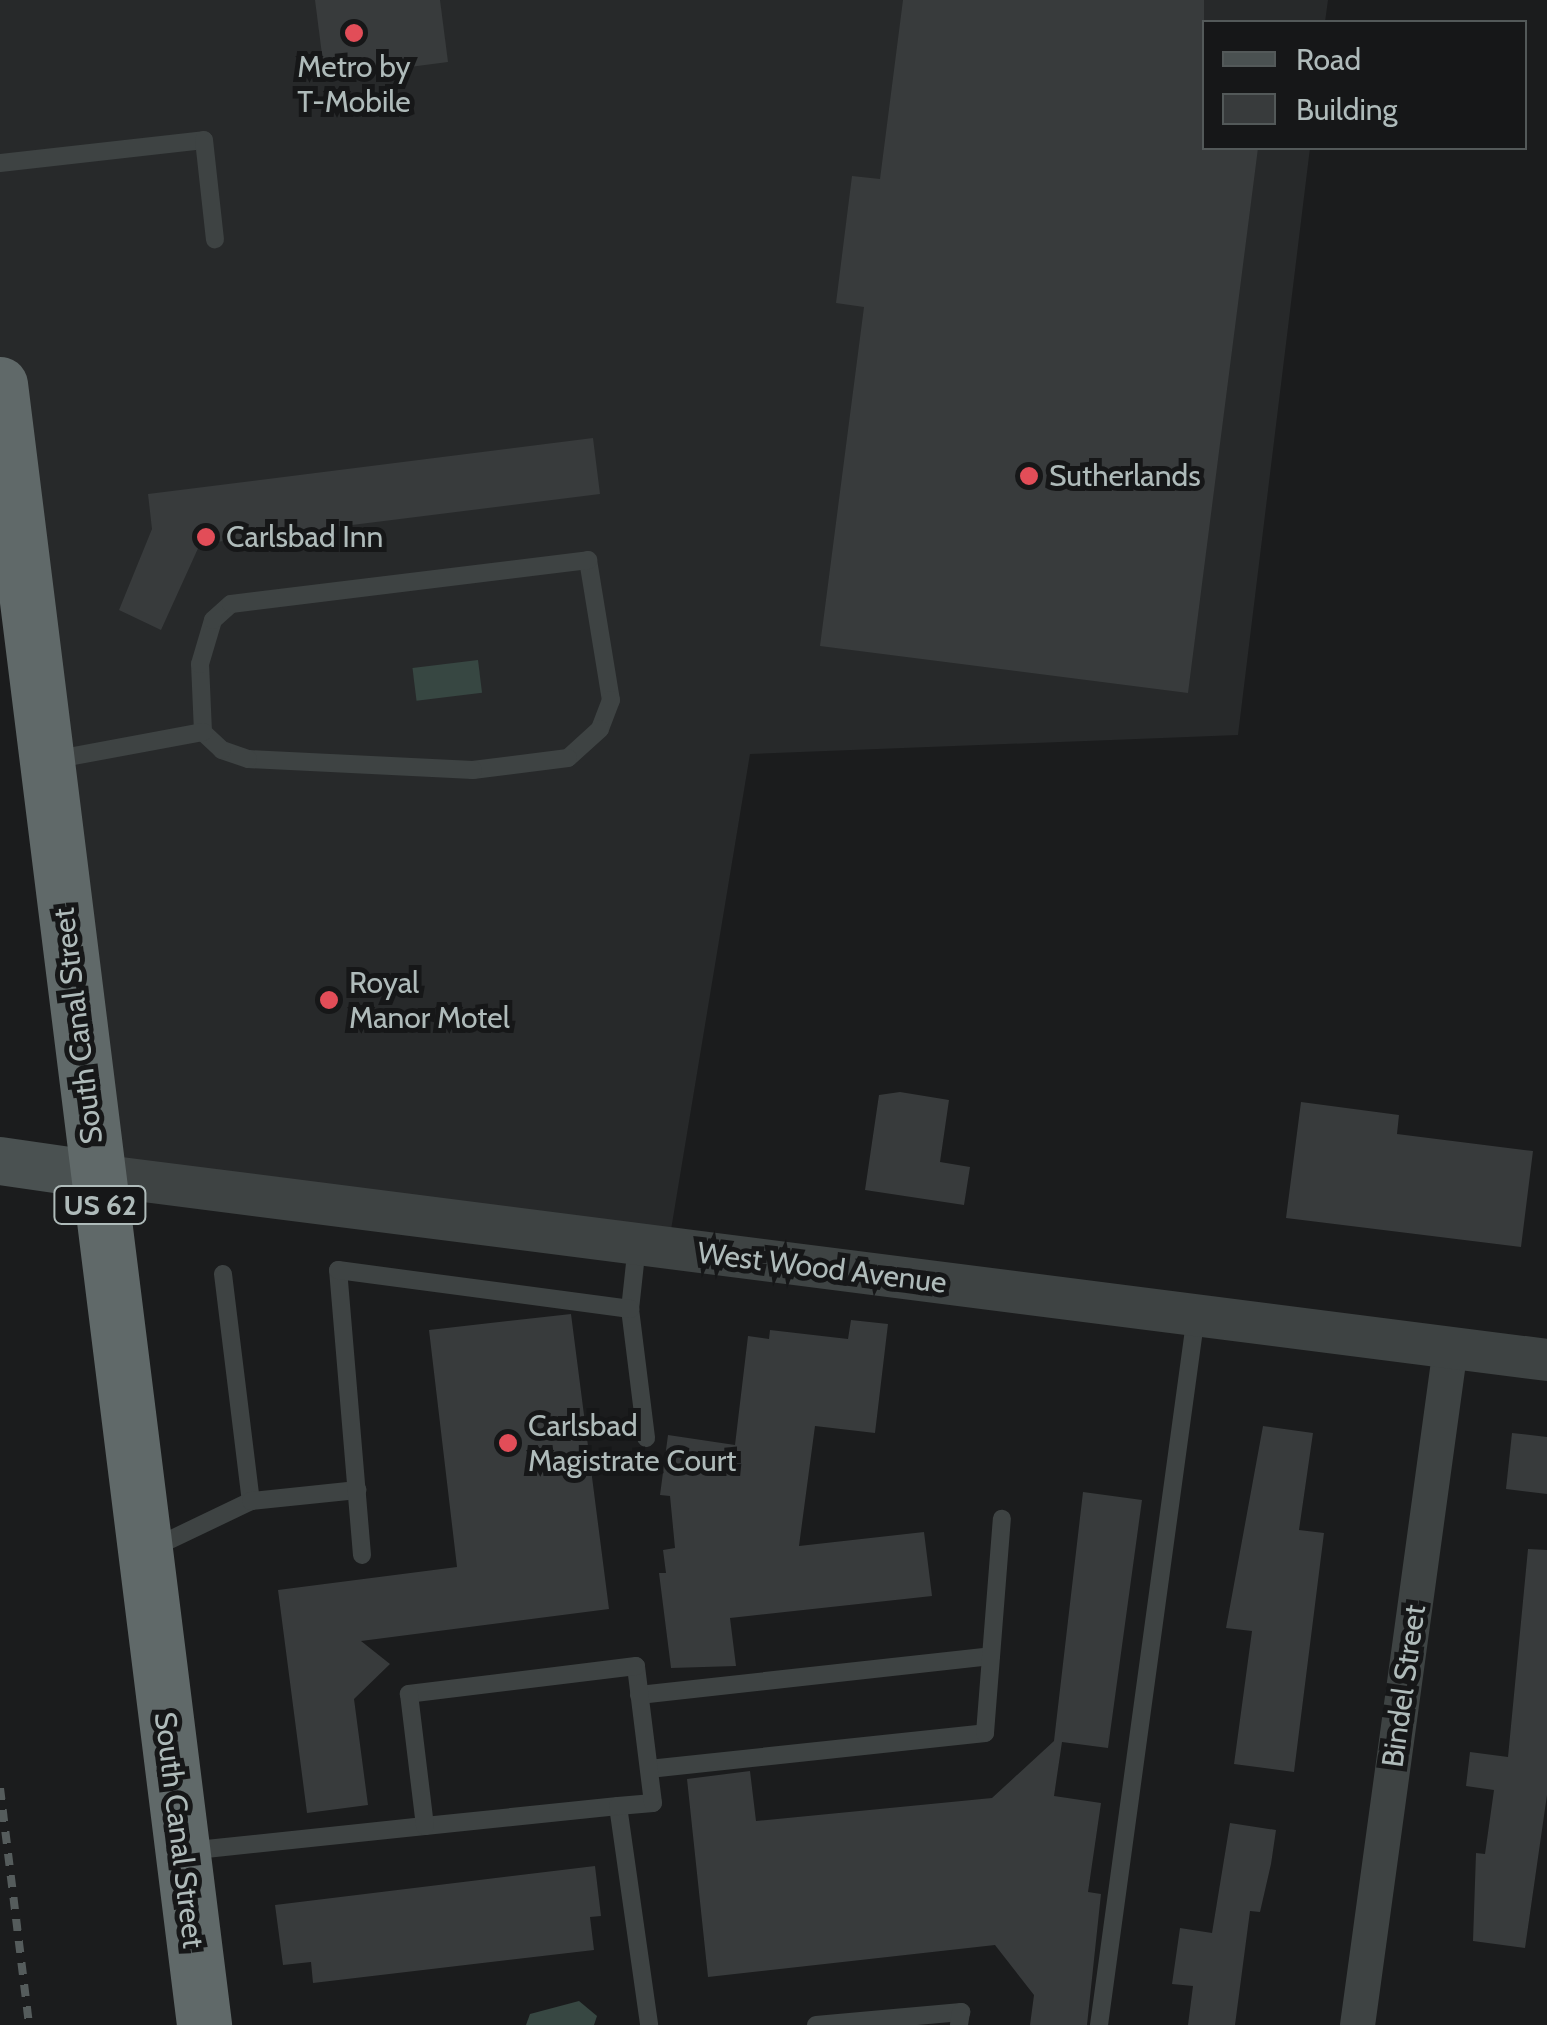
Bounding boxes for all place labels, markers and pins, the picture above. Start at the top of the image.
marker: Metro by T-Mobile [343,22,365,44]
place label: Metro by T-Mobile [297,49,411,120]
place label: Sutherlands [1049,458,1201,494]
marker: Sutherlands [1018,465,1040,487]
place label: Carlsbad Inn [226,519,383,555]
marker: Carlsbad Inn [195,526,217,548]
place label: Royal Manor Motel [349,965,510,1036]
marker: Royal Manor Motel [318,989,340,1011]
place label: Carlsbad Magistrate Court [528,1408,736,1478]
marker: Carlsbad Magistrate Court [497,1432,519,1454]

